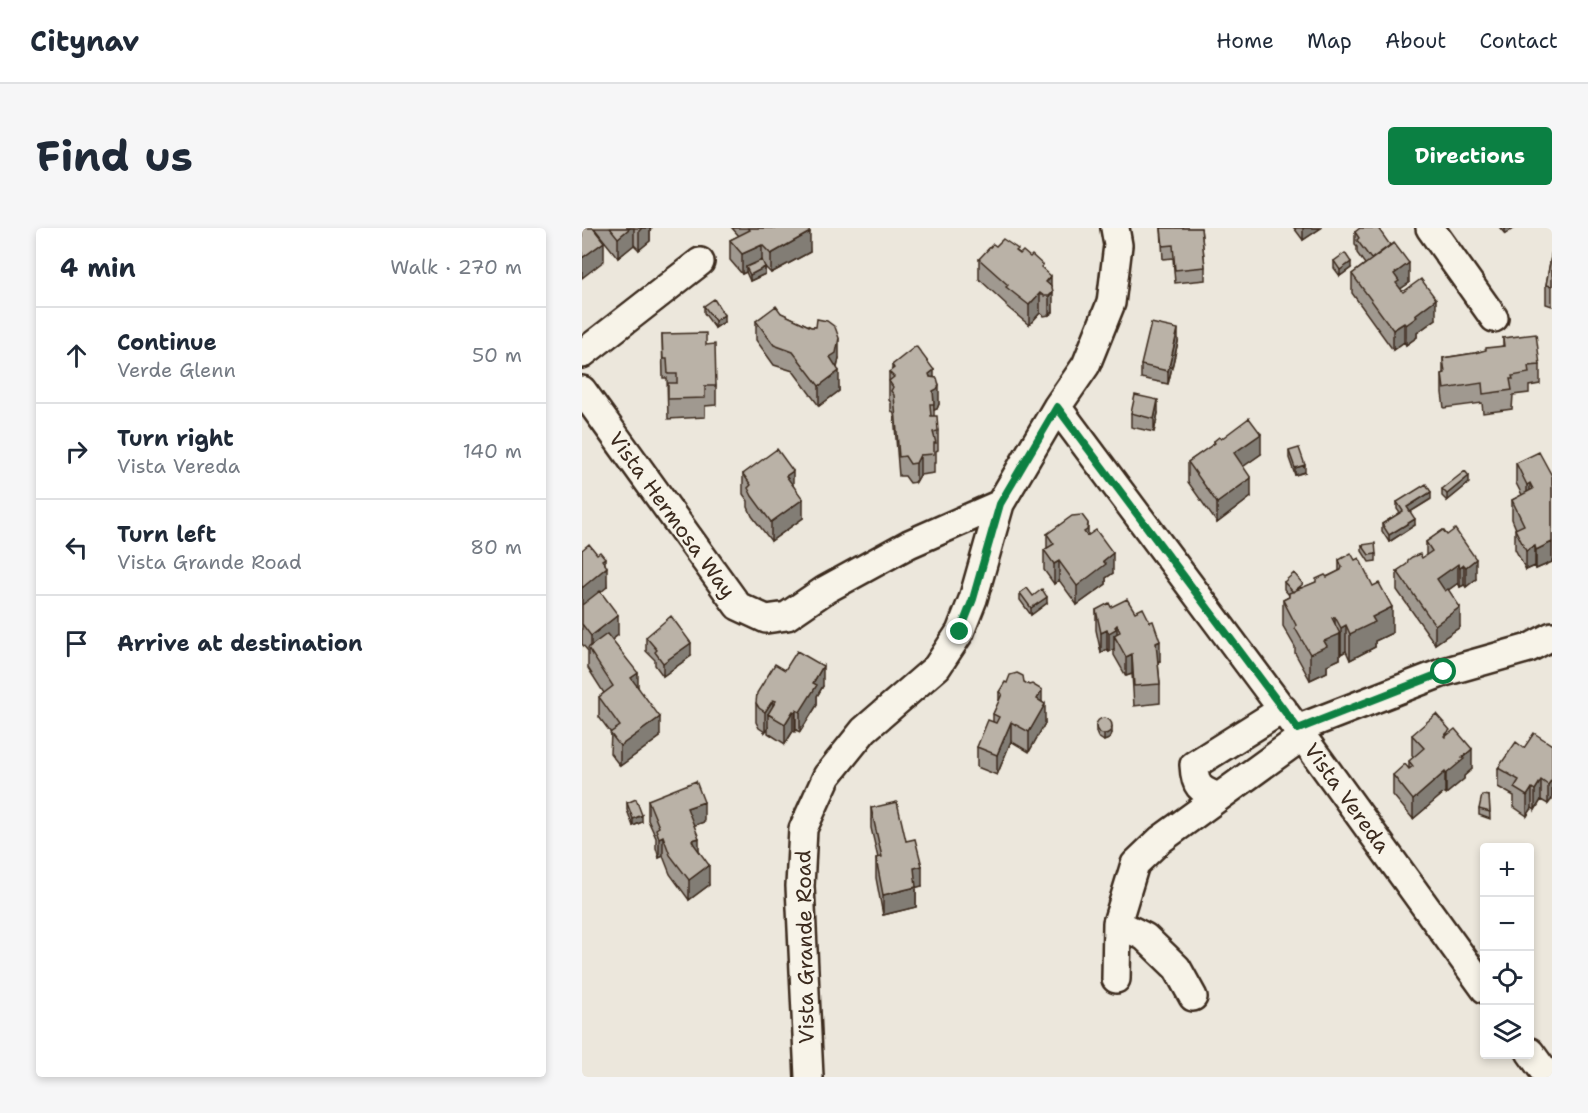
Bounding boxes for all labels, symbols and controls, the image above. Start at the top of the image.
text: Citynav [30,22,139,60]
text: Home [1216,27,1274,55]
text: Map [1307,27,1352,55]
text: About [1385,27,1446,55]
text: Contact [1479,27,1558,55]
button: Directions [1388,127,1552,185]
text: Find us [36,128,193,184]
text: 4 min [60,250,136,285]
text: Walk · 270 m [390,254,522,280]
text: Continue [117,328,217,357]
icon: ahead [60,339,93,372]
text: 50 m [472,342,522,368]
text: Verde Glenn [117,357,236,383]
text: Turn right [117,424,234,453]
street label: Vista Hermosa Way [602,426,742,604]
icon: right [60,435,93,468]
text: 140 m [463,438,522,464]
text: Vista Vereda [117,453,240,479]
text: Turn left [117,520,216,549]
icon: left [60,531,93,564]
text: 80 m [470,534,522,560]
text: Vista Grande Road [117,549,302,575]
route end [946,618,972,644]
icon: arrive [60,627,93,660]
text: Arrive at destination [117,629,363,658]
route start [1430,658,1456,684]
street label: Vista Vereda [1298,737,1396,859]
map controls [1480,843,1534,1059]
button: + [1480,843,1534,897]
street label: Vista Grande Road [789,850,821,1044]
button: − [1480,897,1534,951]
button: locate [1480,951,1534,1005]
button: layers [1480,1005,1534,1059]

